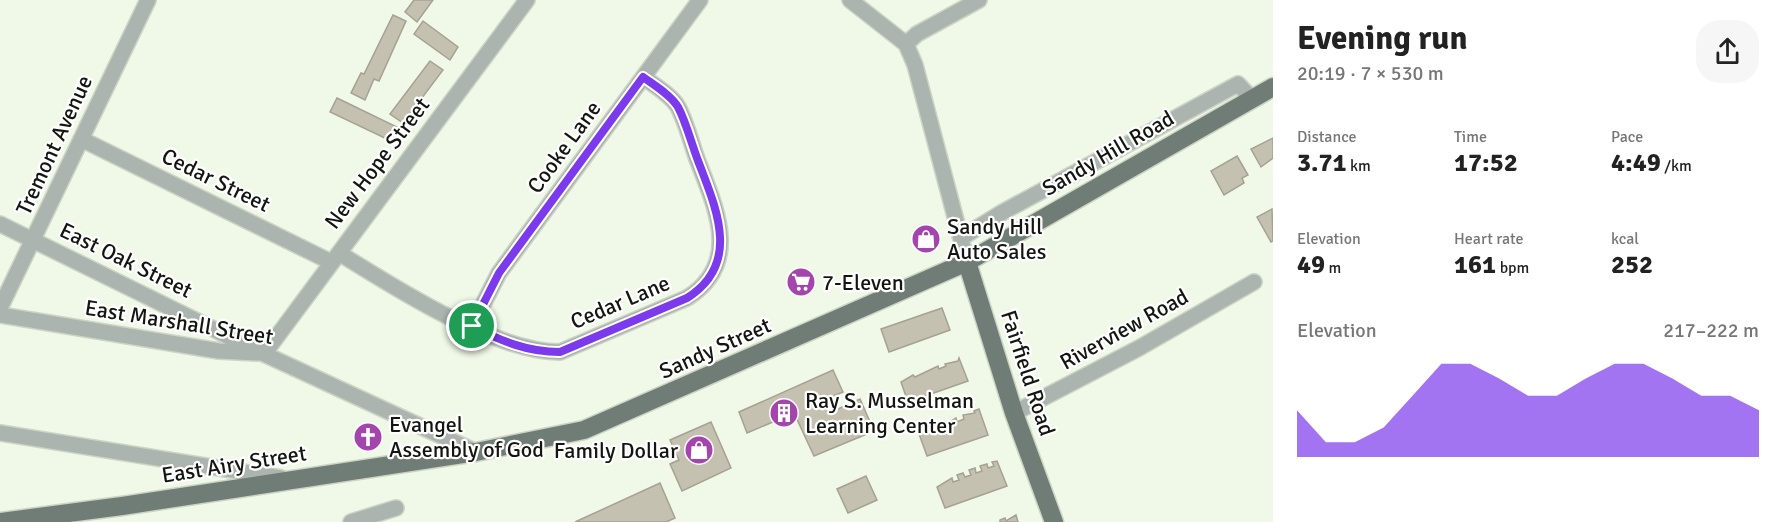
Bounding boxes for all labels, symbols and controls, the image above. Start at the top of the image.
text: Evening run [1297,18,1467,59]
button: share [1696,20,1759,83]
text: 20:19 · 7 × 530 m [1297,61,1444,86]
street label: Tremont Avenue [10,71,98,219]
street label: New Hope Street [319,92,435,234]
street label: Cooke Lane [521,95,607,199]
street label: Sandy Hill Road [1037,104,1179,202]
text: Distance [1297,127,1357,147]
text: Time [1454,127,1487,147]
text: Pace [1611,127,1643,147]
street label: Cedar Street [157,142,275,218]
text: 3.71 [1297,147,1347,179]
text: 17:52 [1454,147,1518,179]
text: 4:49 [1611,147,1661,179]
text: km [1347,156,1371,176]
text: /km [1661,156,1692,176]
place label: Sandy Hill Auto Sales [947,213,1046,265]
street label: East Oak Street [55,216,197,304]
shop icon: Sandy Hill Auto Sales [910,223,942,255]
text: Elevation [1297,229,1361,249]
text: Heart rate [1454,229,1523,249]
text: kcal [1611,229,1639,249]
text: 49 [1297,249,1325,281]
text: 161 [1454,249,1496,281]
text: 252 [1611,249,1653,281]
text: m [1325,258,1341,278]
text: bpm [1496,258,1529,278]
supermarket icon: 7-Eleven [785,266,817,298]
street label: Cedar Lane [566,269,674,335]
place label: 7-Eleven [822,269,904,296]
street label: Riverview Road [1055,283,1193,375]
street label: East Marshall Street [83,294,275,350]
pin [446,300,497,351]
street label: Fairfield Road [995,307,1061,439]
icon: arrive [455,309,488,342]
street label: Sandy Street [655,311,775,385]
text: Elevation [1297,318,1377,343]
text: 217–222 m [1663,318,1759,343]
place label: Ray S. Musselman Learning Center [805,387,974,439]
building icon: Ray S. Musselman Learning Center [768,397,800,429]
place label: Evangel Assembly of God [389,411,544,463]
church icon: Evangel Assembly of God [352,421,384,453]
shop icon: Family Dollar [683,434,715,466]
place label: Family Dollar [554,437,678,464]
street label: East Airy Street [160,439,309,489]

